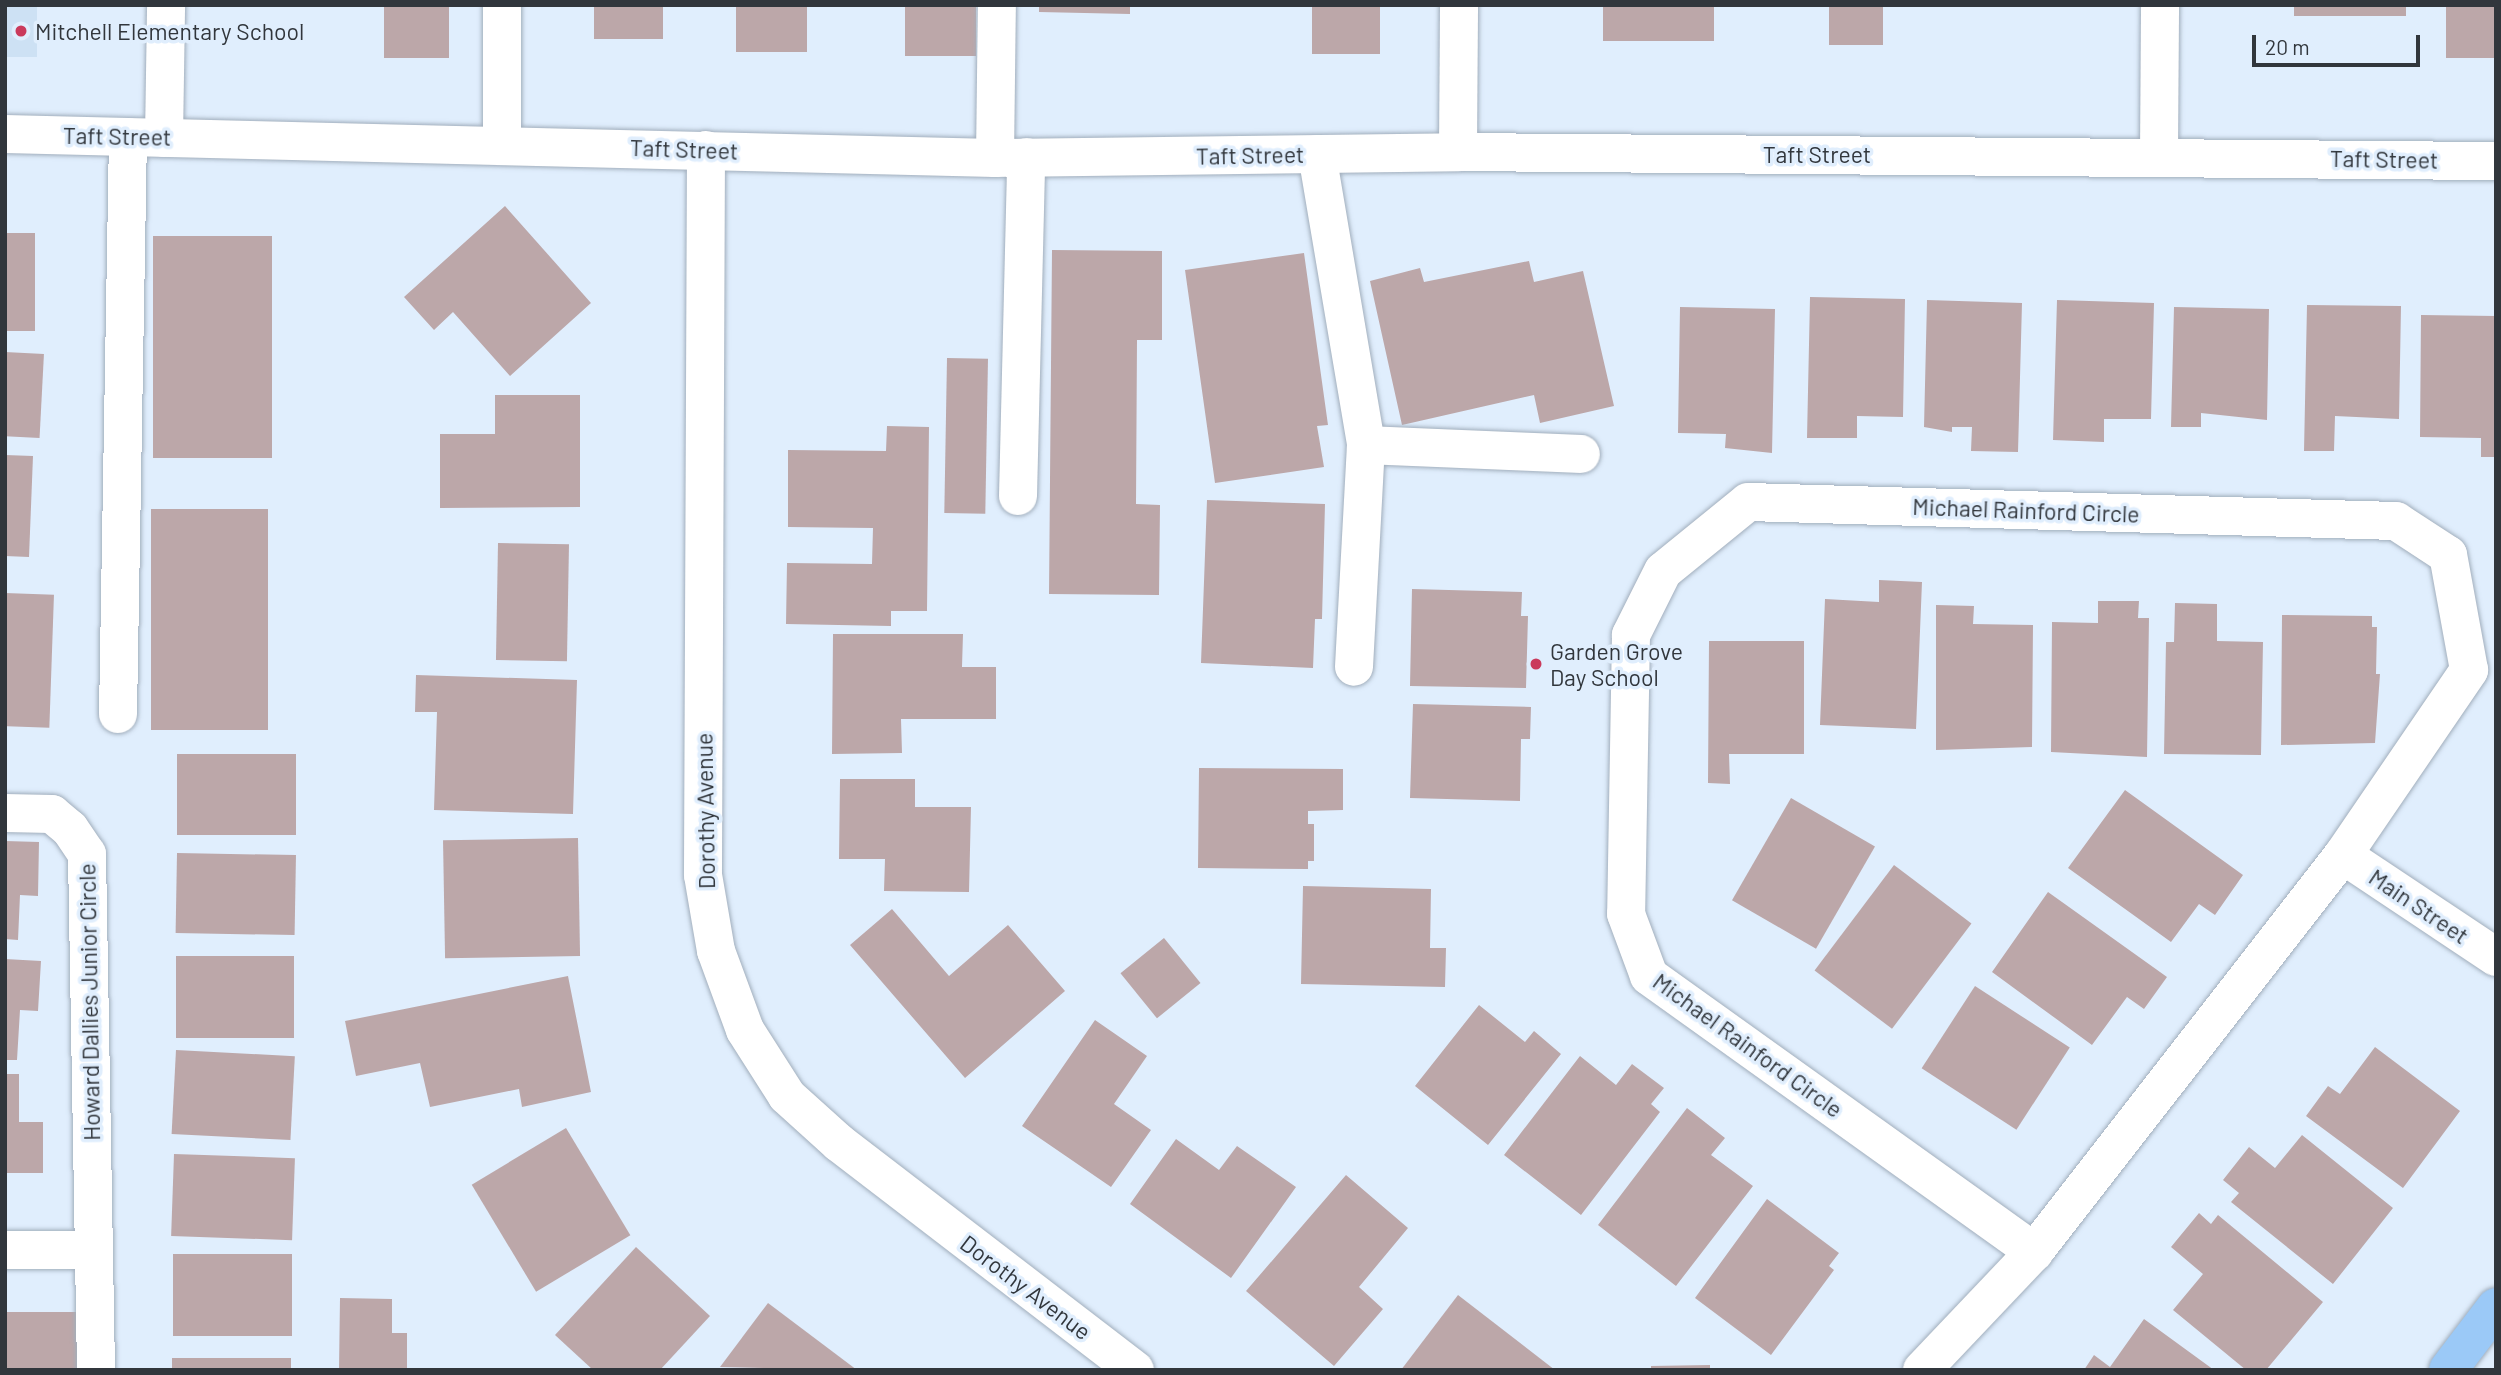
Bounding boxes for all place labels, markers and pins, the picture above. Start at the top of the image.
place label: Mitchell Elementary School [35,17,304,45]
marker: Mitchell Elementary School [13,23,29,39]
place label: Garden Grove Day School [1550,637,1683,691]
marker: Garden Grove Day School [1528,656,1544,672]

